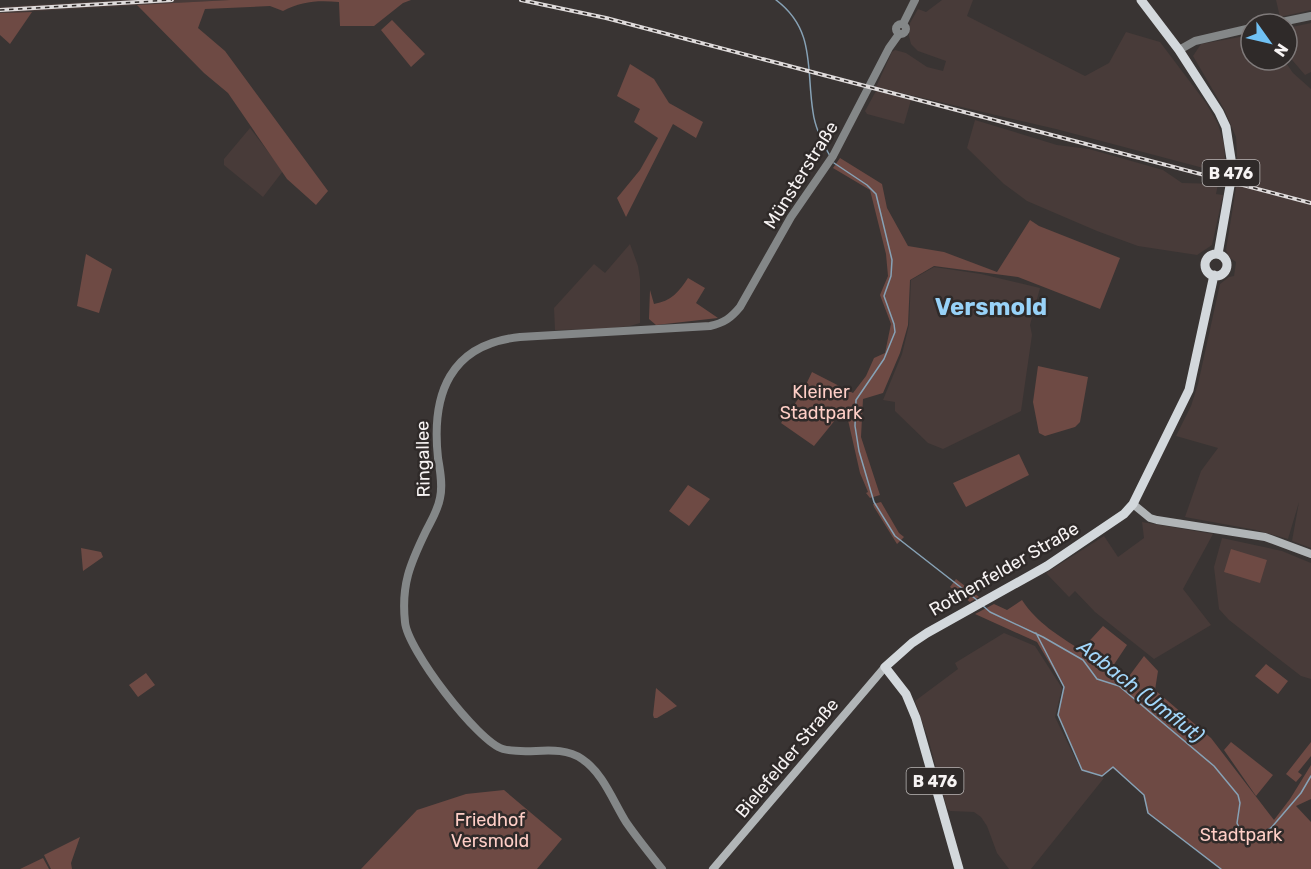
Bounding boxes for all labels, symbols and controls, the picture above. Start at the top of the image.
north arrow [1239,12,1299,72]
text: N [1270,40,1292,60]
street label: Münsterstraße [759,117,843,233]
road number: B 476 [1202,160,1260,186]
district label: Versmold [935,293,1047,321]
park label: Kleiner Stadtpark [780,381,863,424]
street label: Ringallee [411,420,435,498]
street label: Rothenfelder Straße [925,517,1083,621]
water label: Aabach (Umflut) [1072,634,1209,748]
street label: Bielefelder Straße [731,694,843,822]
road number: B 476 [906,768,964,794]
park label: Friedhof Versmold [451,809,529,852]
park label: Stadtpark [1200,824,1283,846]

